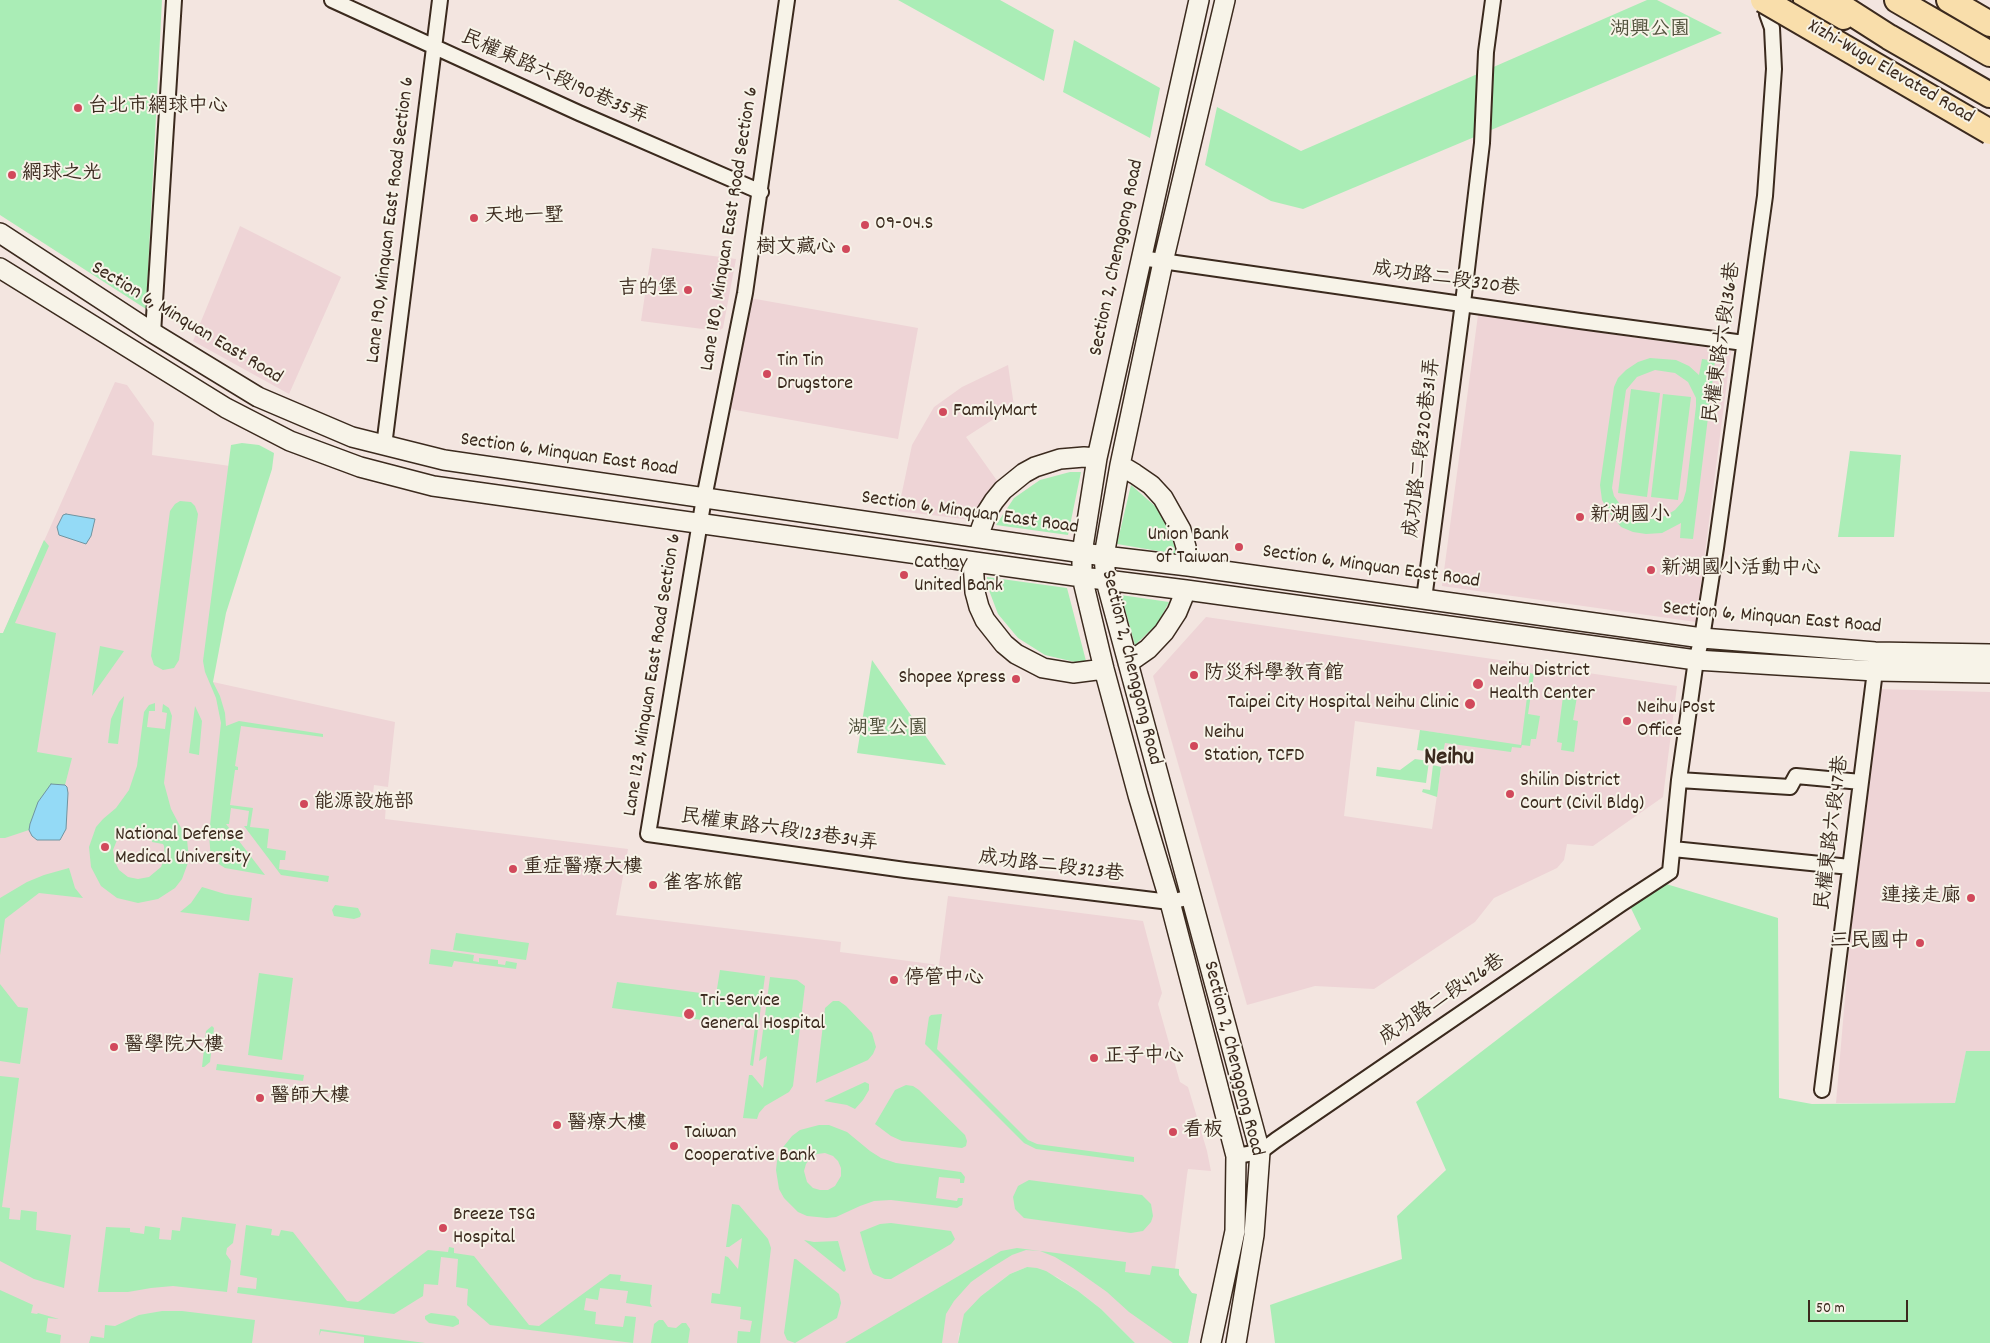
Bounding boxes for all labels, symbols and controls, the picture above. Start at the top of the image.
street label: Xizhi-Wugu Elevated Road [1803,16,1977,130]
park label: 湖興公園 [1610,19,1690,43]
street label: 民權東路六段190巷35弄 [457,27,651,131]
street label: Lane 190, Minquan East Road Section 6 [363,75,421,365]
street label: Lane 180, Minquan East Road Section 6 [697,85,765,373]
place label: 台北市網球中心 [88,96,228,120]
marker: 台北市網球中心 [72,102,84,114]
street label: Section 2, Chenggong Road [1085,158,1151,358]
place label: 網球之光 [22,163,102,187]
marker: 網球之光 [6,169,18,181]
place label: 天地一墅 [484,206,564,230]
marker: 天地一墅 [468,212,480,224]
place label: 09-04.S [875,213,933,237]
marker: 09-04.S [859,219,871,231]
place label: 樹文藏心 [756,237,836,261]
marker: 樹文藏心 [840,243,852,255]
street label: Section 6, Minquan East Road [86,257,286,391]
street label: 成功路二段320巷 [1371,259,1521,303]
street label: 民權東路六段136巷 [1701,261,1747,425]
place label: 吉的堡 [618,278,678,302]
marker: 吉的堡 [682,284,694,296]
place label: Tin Tin Drugstore [777,350,853,397]
street label: 成功路二段320巷31弄 [1401,356,1447,540]
marker: Tin Tin Drugstore [761,368,773,380]
place label: FamilyMart [953,400,1037,424]
marker: FamilyMart [937,406,949,418]
street label: Section 6, Minquan East Road [459,429,679,483]
street label: Section 6, Minquan East Road [860,487,1080,541]
place label: 新湖國小 [1590,505,1670,529]
marker: 新湖國小 [1574,511,1586,523]
place label: Union Bank of Taiwan [1147,524,1229,571]
street label: Lane 123, Minquan East Road Section 6 [620,532,688,818]
marker: Union Bank of Taiwan [1233,541,1245,553]
street label: Section 6, Minquan East Road [1261,541,1481,595]
place label: Cathay United Bank [914,552,1003,599]
place label: 新湖國小活動中心 [1661,558,1821,582]
marker: 新湖國小活動中心 [1645,564,1657,576]
street label: Section 2, Chenggong Road [1094,568,1166,768]
marker: Cathay United Bank [898,569,910,581]
street label: Section 6, Minquan East Road [1662,597,1882,641]
place label: Neihu District Health Center [1489,660,1595,707]
place label: 防災科學教育館 [1204,663,1344,687]
place label: Shopee Xpress [898,667,1006,691]
marker: 防災科學教育館 [1188,669,1200,681]
marker: Shopee Xpress [1010,673,1022,685]
marker: Neihu District Health Center [1471,677,1485,691]
place label: Taipei City Hospital Neihu Clinic [1228,692,1459,716]
marker: Taipei City Hospital Neihu Clinic [1463,697,1477,711]
place label: Neihu Post Office [1637,697,1715,744]
marker: Neihu Post Office [1621,715,1633,727]
park label: 湖聖公園 [848,718,928,742]
place label: Neihu Station, TCFD [1204,722,1304,769]
marker: Neihu Station, TCFD [1188,740,1200,752]
district label: Neihu [1424,745,1474,775]
street label: 民權東路六段47巷 [1813,754,1855,912]
place label: Shilin District Court (Civil Bldg) [1520,770,1644,817]
marker: Shilin District Court (Civil Bldg) [1504,788,1516,800]
place label: 能源設施部 [314,792,414,816]
marker: 能源設施部 [298,798,310,810]
street label: 民權東路六段123巷34弄 [679,806,879,858]
place label: National Defense Medical University [115,824,250,871]
marker: National Defense Medical University [99,841,111,853]
street label: 成功路二段323巷 [977,847,1125,889]
place label: 重症醫療大樓 [523,857,643,881]
marker: 重症醫療大樓 [507,863,519,875]
place label: 雀客旅館 [663,873,743,897]
marker: 雀客旅館 [647,879,659,891]
place label: 連接走廊 [1881,886,1961,910]
marker: 連接走廊 [1965,892,1977,904]
place label: 三民國中 [1830,931,1910,955]
marker: 三民國中 [1914,937,1926,949]
street label: 成功路二段426巷 [1375,950,1511,1052]
street label: Section 2, Chenggong Road [1196,959,1268,1159]
place label: 停管中心 [904,968,984,992]
marker: 停管中心 [888,974,900,986]
place label: Tri-Service General Hospital [700,990,825,1037]
marker: Tri-Service General Hospital [682,1007,696,1021]
place label: 醫學院大樓 [124,1035,224,1059]
marker: 醫學院大樓 [108,1041,120,1053]
place label: 正子中心 [1104,1046,1184,1070]
marker: 正子中心 [1088,1052,1100,1064]
place label: 醫師大樓 [270,1086,350,1110]
marker: 醫師大樓 [254,1092,266,1104]
place label: 醫療大樓 [567,1113,647,1137]
marker: 醫療大樓 [551,1119,563,1131]
place label: 看板 [1183,1120,1223,1144]
place label: Taiwan Cooperative Bank [684,1122,816,1169]
marker: 看板 [1167,1126,1179,1138]
marker: Taiwan Cooperative Bank [668,1140,680,1152]
place label: Breeze TSG Hospital [453,1204,535,1251]
marker: Breeze TSG Hospital [437,1222,449,1234]
scale bar [1810,1290,1910,1322]
text: 50 m [1816,1298,1845,1320]

